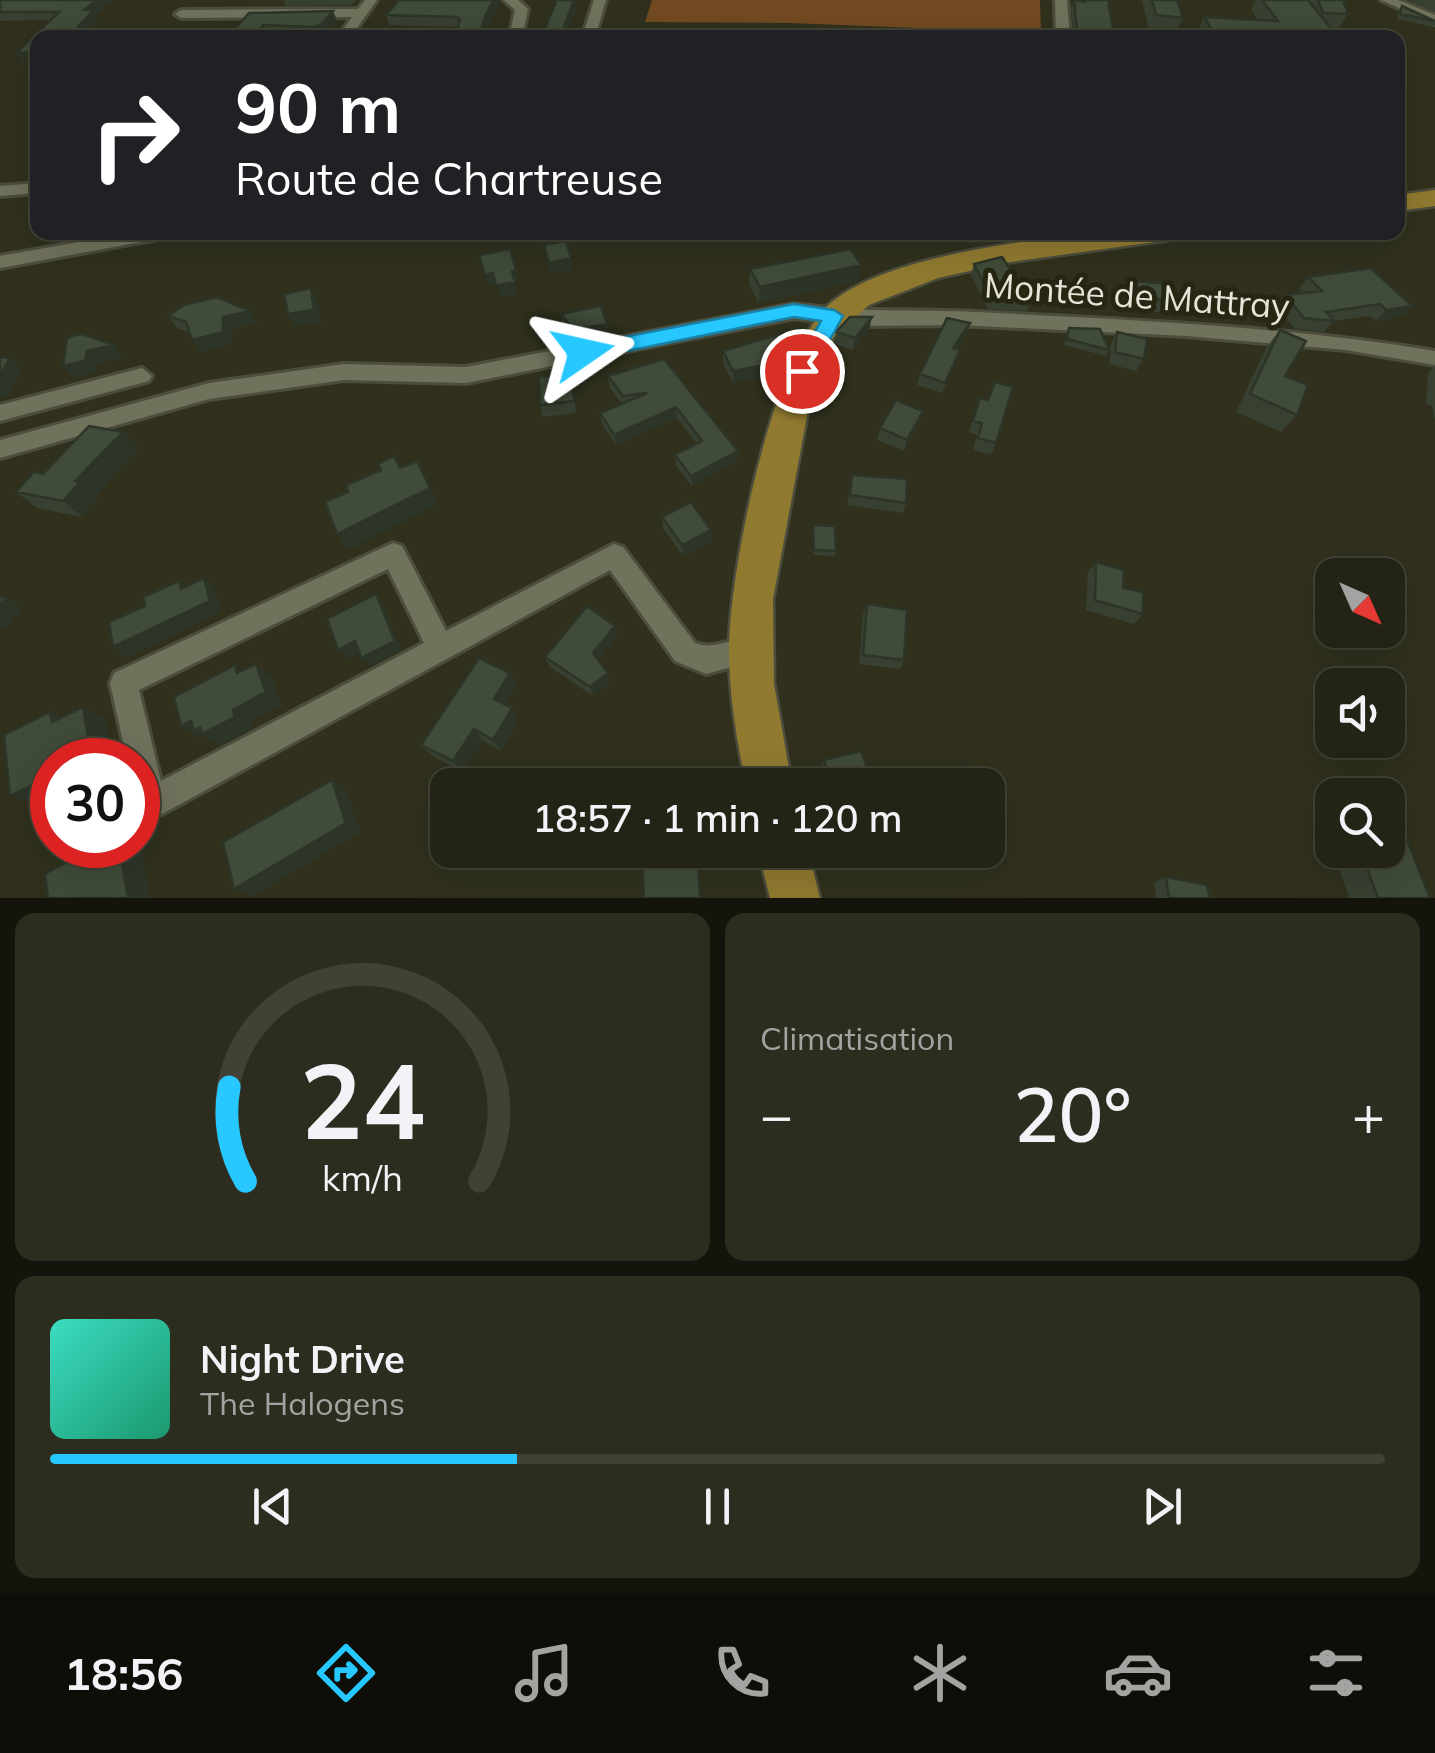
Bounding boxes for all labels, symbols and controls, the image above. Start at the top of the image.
text: 90 m [235,63,401,151]
icon: right [70,70,200,200]
text: Route de Chartreuse [235,150,663,206]
street label: Montée de Mattray [983,262,1292,328]
position arrow [531,300,635,404]
pin [760,329,845,414]
icon: arrive [775,344,830,399]
north arrow [1315,558,1405,648]
map controls [1315,558,1405,868]
button: sound [1315,668,1405,758]
speed limit sign: 30 [30,738,160,868]
button: search [1315,778,1405,868]
text: 18:57 · 1 min · 120 m [532,794,903,842]
text: Climatisation [760,1018,954,1058]
text: 24 [300,1034,425,1165]
text: 20° [1013,1067,1132,1161]
text: − [760,1080,793,1149]
text: + [1352,1080,1385,1149]
text: km/h [322,1155,403,1200]
text: Night Drive [200,1335,405,1383]
text: The Halogens [200,1383,405,1423]
icon: previous [245,1479,300,1534]
icon: pause [690,1479,745,1534]
icon: next [1135,1479,1190,1534]
icon: directions [311,1638,381,1708]
icon: music [509,1638,579,1708]
icon: phone [707,1638,777,1708]
icon: climate [905,1638,975,1708]
icon: car [1103,1638,1173,1708]
icon: filters [1301,1638,1371,1708]
text: 18:56 [64,1645,183,1701]

